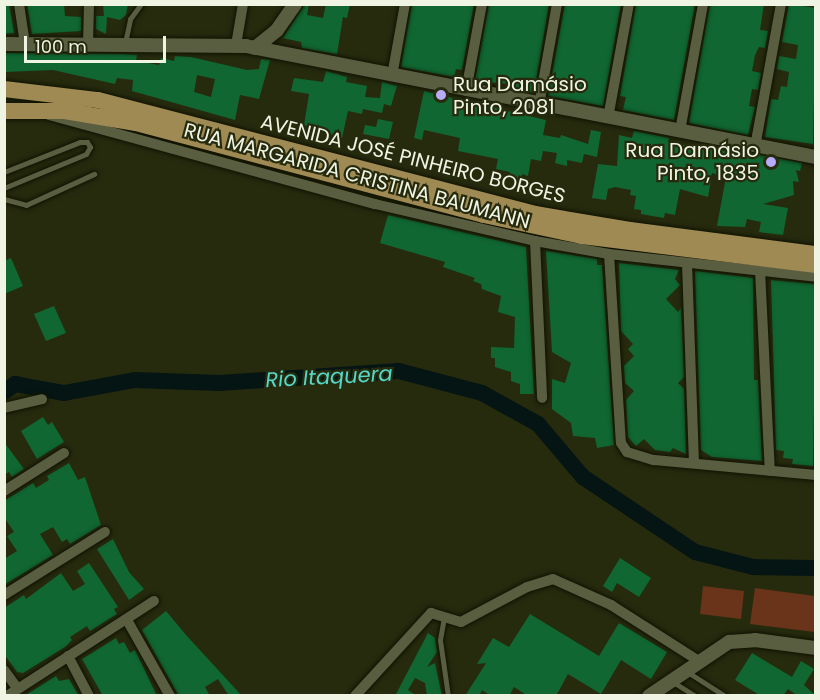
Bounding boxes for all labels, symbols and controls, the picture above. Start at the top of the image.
scale bar [27,24,170,62]
text: 100 m [35,34,87,59]
place label: Rua Damásio Pinto, 2081 [453,72,587,119]
marker: Rua Damásio Pinto, 2081 [434,88,448,102]
street label: AVENIDA JOSÉ PINHEIRO BORGES [258,109,568,209]
street label: RUA MARGARIDA CRISTINA BAUMANN [181,118,533,234]
place label: Rua Damásio Pinto, 1835 [625,138,759,185]
marker: Rua Damásio Pinto, 1835 [764,155,778,169]
water label: Rio Itaquera [265,361,393,393]

